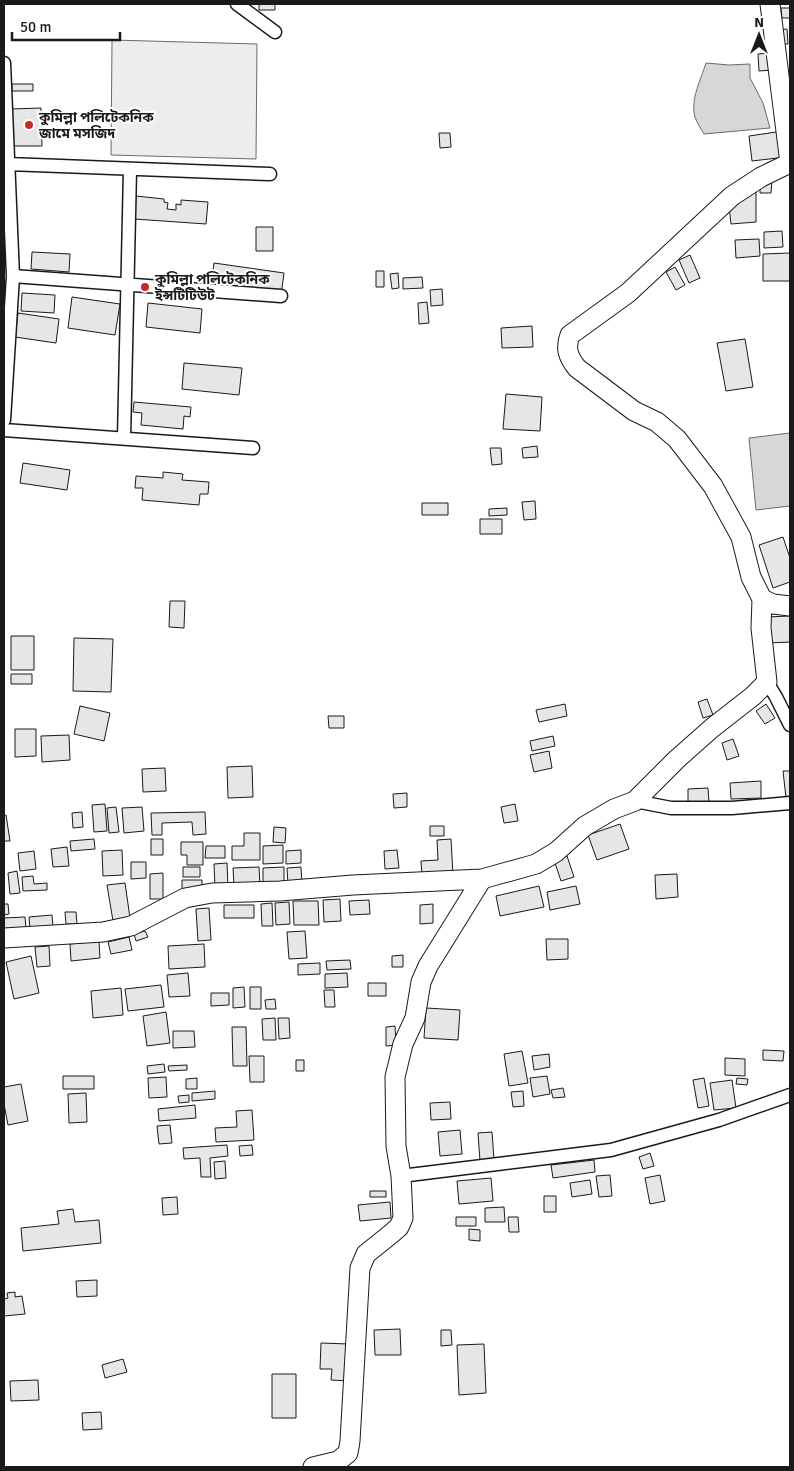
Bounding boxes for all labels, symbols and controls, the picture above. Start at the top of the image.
scale bar [12,10,120,42]
north arrow [734,10,784,60]
text: N [754,14,764,31]
text: 50 m [20,18,51,36]
place label: কুমিল্লা পলিটেকনিক জামে মসজিদ [38,109,154,142]
marker: কুমিল্লা পলিটেকনিক জামে মসজিদ [23,119,35,131]
place label: কুমিল্লা পলিটেকনিক ইন্সটিটিউট [154,271,270,304]
marker: কুমিল্লা পলিটেকনিক ইন্সটিটিউট [139,281,151,293]

